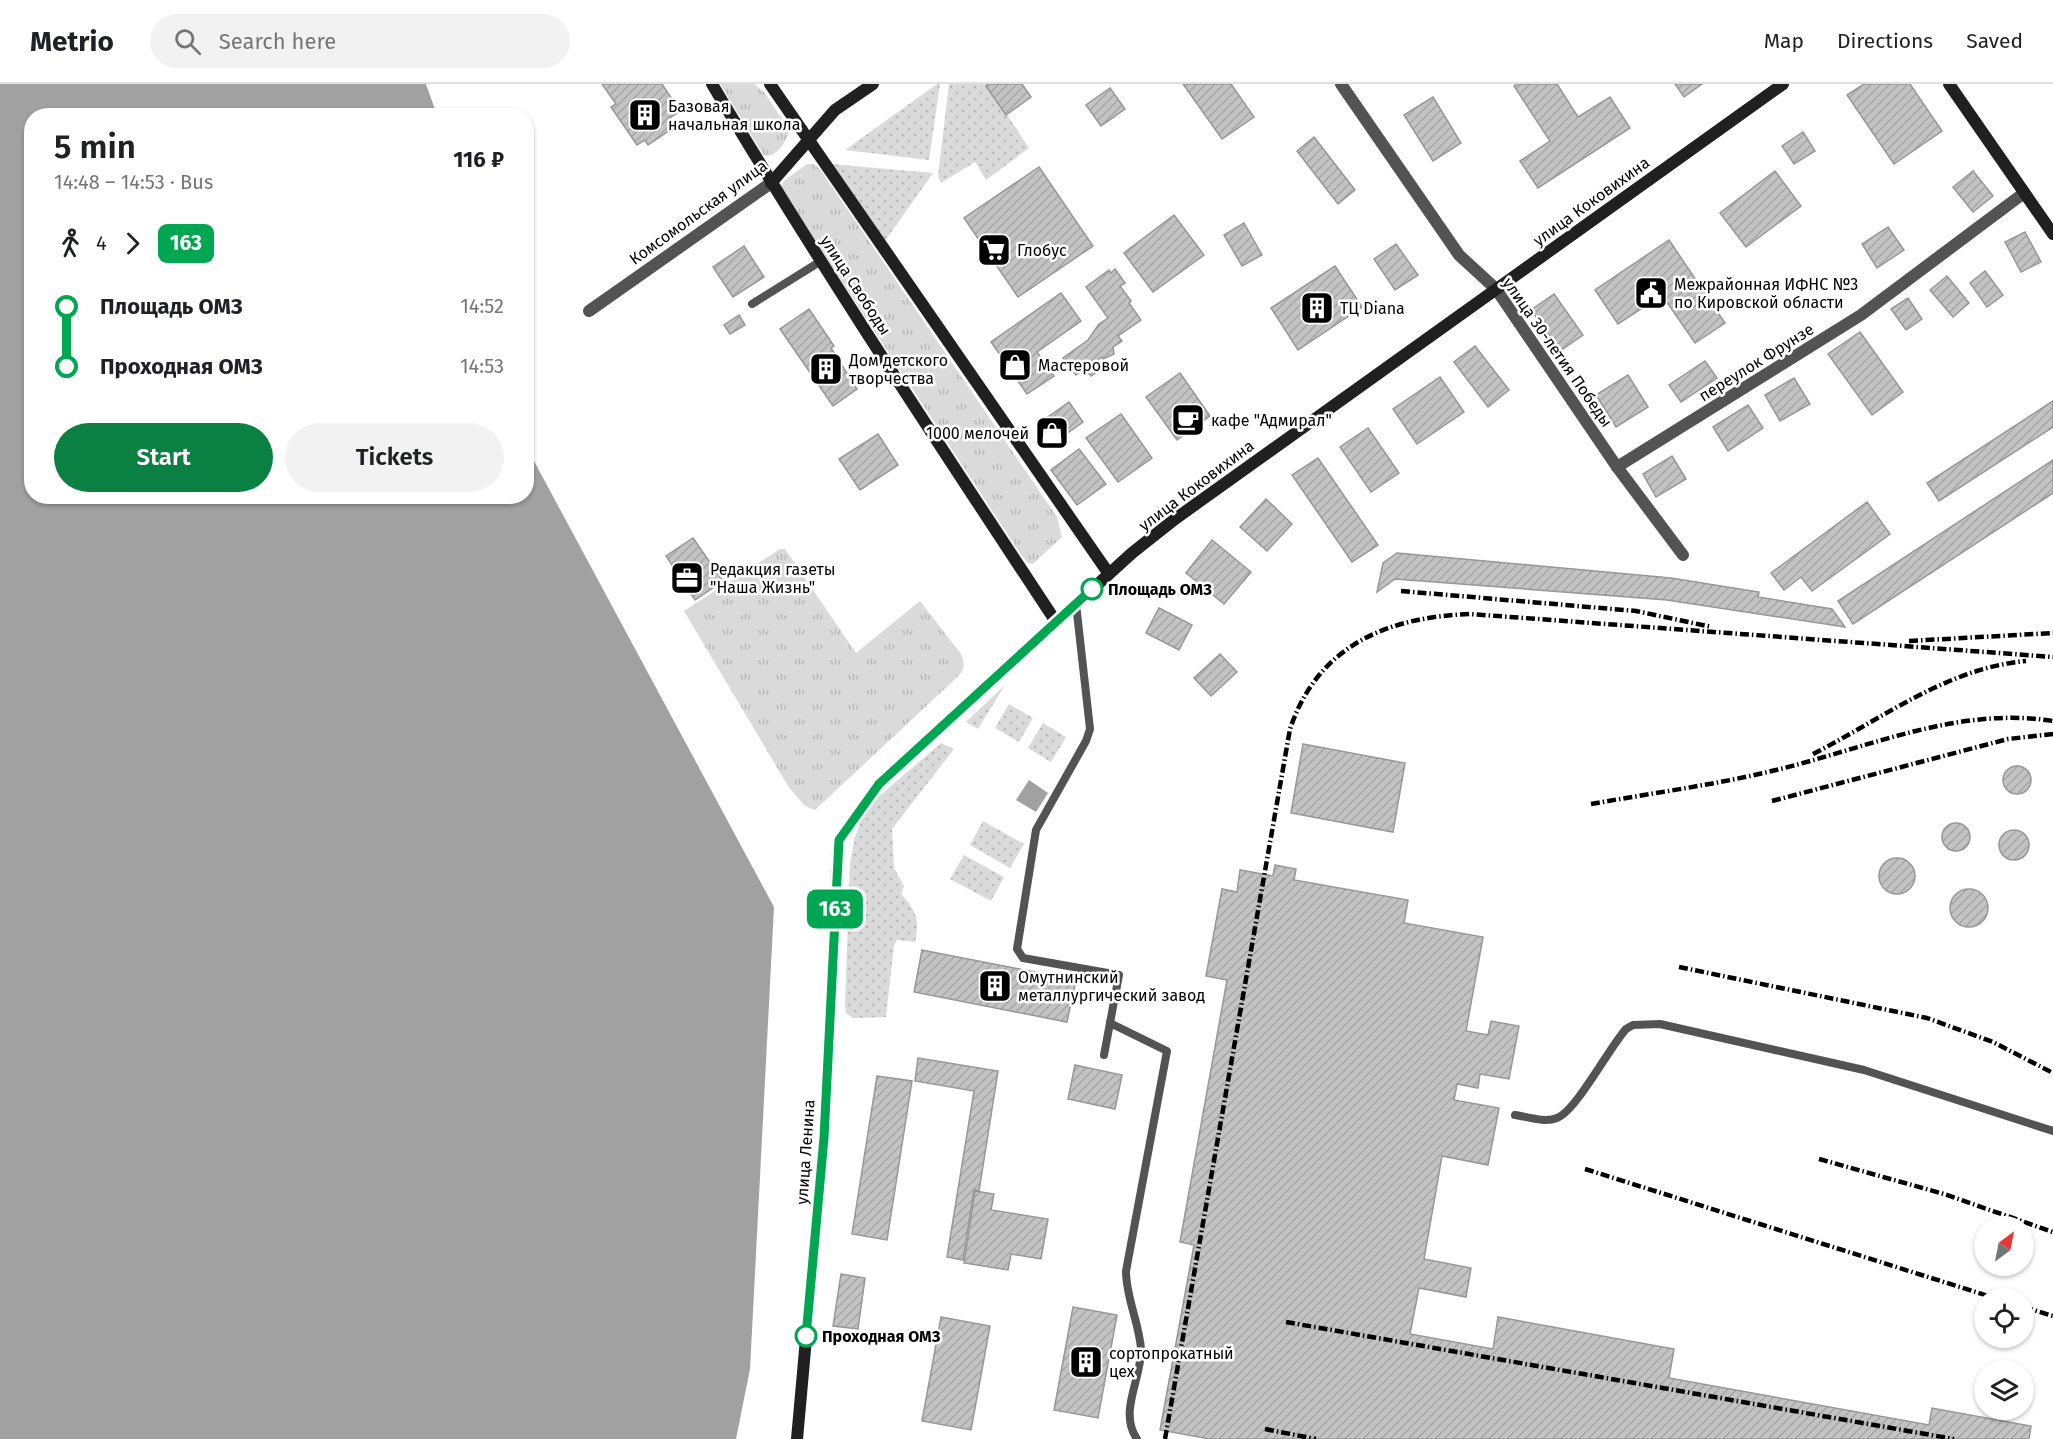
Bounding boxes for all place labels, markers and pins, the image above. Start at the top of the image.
building icon: Базовая начальная школа [627,97,663,133]
place label: Базовая начальная школа [668,97,800,134]
supermarket icon: Глобус [976,232,1012,268]
place label: Глобус [1017,241,1067,260]
public building icon: Межрайонная ИФНС №3 по Кировской области [1633,275,1669,311]
place label: Межрайонная ИФНС №3 по Кировской области [1674,275,1858,312]
building icon: ТЦ Diana [1299,290,1335,326]
place label: ТЦ Diana [1340,299,1405,318]
shop icon: Мастеровой [997,347,1033,383]
building icon: Дом детского творчества [808,351,844,387]
place label: Дом детского творчества [848,351,948,388]
place label: Мастеровой [1038,356,1129,375]
cafe icon: кафе "Адмирал" [1170,402,1206,438]
place label: кафе "Адмирал" [1211,411,1332,430]
shop icon: 1000 мелочей [1034,415,1070,451]
place label: 1000 мелочей [926,424,1029,443]
office icon: Редакция газеты "Наша Жизнь" [669,560,705,596]
place label: Редакция газеты "Наша Жизнь" [710,560,835,597]
marker: Площадь ОМЗ [1081,578,1103,600]
place label: Площадь ОМЗ [1108,580,1212,599]
building icon: Омутнинский металлургический завод [977,968,1013,1004]
place label: Омутнинский металлургический завод [1018,968,1205,1005]
marker: Проходная ОМЗ [795,1325,817,1347]
place label: Проходная ОМЗ [822,1327,941,1346]
building icon: сортопрокатный цех [1068,1344,1104,1380]
place label: сортопрокатный цех [1109,1344,1234,1381]

